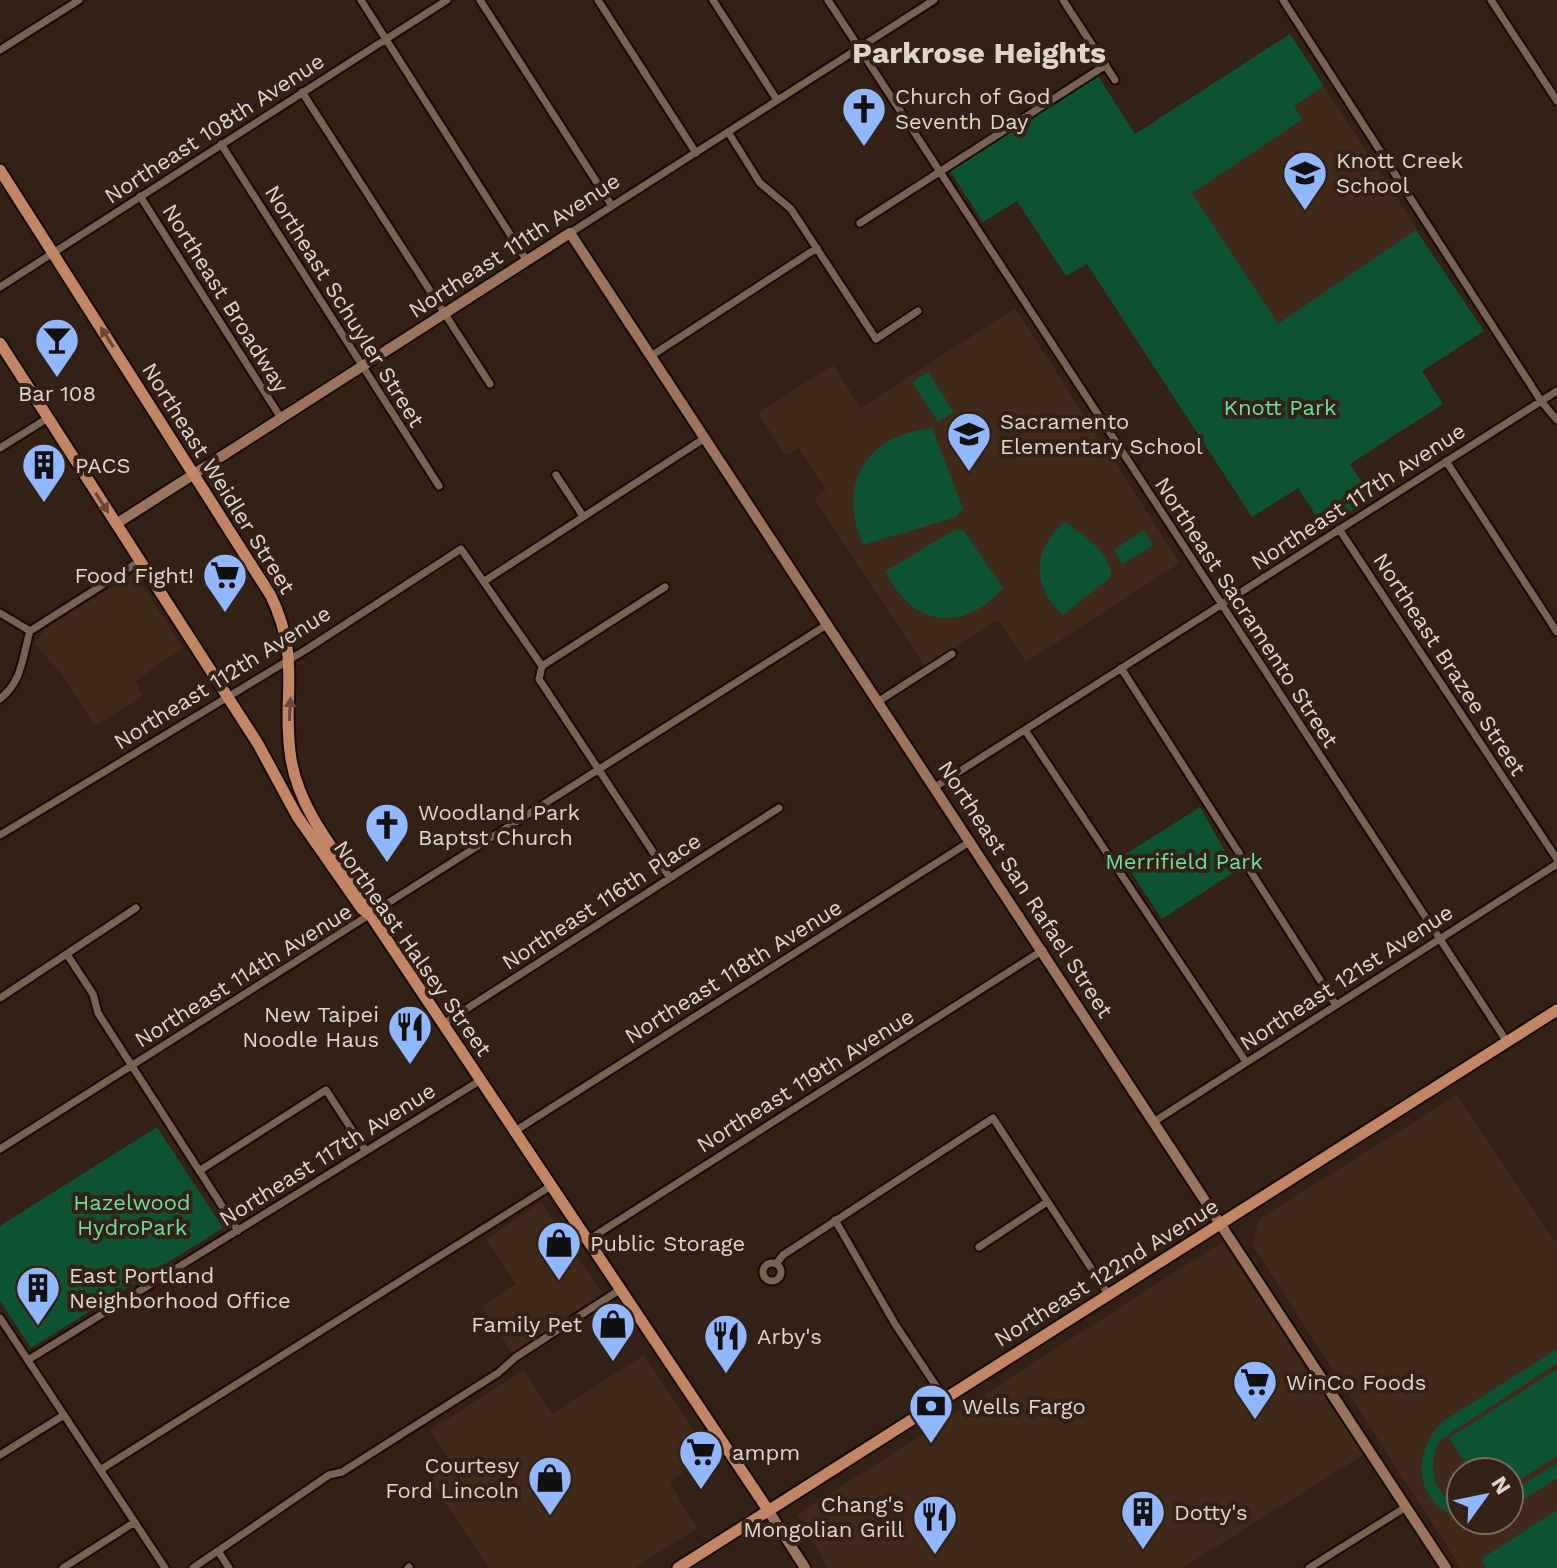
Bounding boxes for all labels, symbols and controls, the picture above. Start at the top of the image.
district label: Parkrose Heights [852,35,1106,70]
street label: Northeast 108th Avenue [100,48,329,209]
place label: Church of God Seventh Day [895,84,1051,134]
church icon: Church of God Seventh Day [840,85,888,148]
place label: Knott Creek School [1336,148,1463,198]
school or university icon: Knott Creek School [1281,149,1329,212]
street label: Northeast 111th Avenue [404,168,624,323]
street label: Northeast Schuyler Street [260,181,429,432]
street label: Northeast Broadway [157,199,294,398]
bar icon: Bar 108 [33,316,81,379]
one-way arrow [101,326,115,348]
street label: Northeast Weidler Street [137,358,300,598]
place label: Bar 108 [18,381,96,406]
park label: Knott Park [1224,395,1336,420]
place label: Sacramento Elementary School [1000,409,1203,459]
school or university icon: Sacramento Elementary School [945,410,993,473]
street label: Northeast 117th Avenue [1247,418,1470,575]
building icon: PACS [20,441,68,504]
place label: PACS [75,453,131,478]
street label: Northeast Sacramento Street [1150,473,1343,752]
one-way arrow [95,492,109,514]
street label: Northeast Brazee Street [1368,548,1531,780]
supermarket icon: Food Fight! [201,551,249,614]
place label: Food Fight! [74,563,194,588]
street label: Northeast 112th Avenue [109,600,335,754]
one-way arrow [284,696,297,721]
street label: Northeast San Rafael Street [933,756,1118,1022]
place label: Woodland Park Baptst Church [418,800,580,850]
church icon: Woodland Park Baptst Church [363,801,411,864]
street label: Northeast 116th Place [497,828,705,975]
street label: Northeast Halsey Street [329,836,497,1061]
park label: Merrifield Park [1105,849,1263,874]
street label: Northeast 118th Avenue [620,894,846,1049]
street label: Northeast 114th Avenue [130,898,356,1053]
street label: Northeast 121st Avenue [1235,899,1457,1056]
place label: New Taipei Noodle Haus [242,1002,379,1052]
restaurant icon: New Taipei Noodle Haus [386,1003,434,1066]
street label: Northeast 119th Avenue [692,1003,918,1158]
street label: Northeast 117th Avenue [215,1078,440,1231]
park label: Hazelwood HydroPark [73,1190,191,1240]
street label: Northeast 122nd Avenue [990,1193,1223,1352]
shop icon: Public Storage [535,1219,583,1282]
place label: Public Storage [590,1231,745,1256]
place label: East Portland Neighborhood Office [69,1263,291,1313]
building icon: East Portland Neighborhood Office [14,1264,62,1327]
shop icon: Family Pet [589,1300,637,1363]
place label: Family Pet [471,1312,582,1337]
restaurant icon: Arby's [702,1312,750,1375]
place label: Arby's [757,1324,822,1349]
supermarket icon: WinCo Foods [1231,1358,1279,1421]
place label: WinCo Foods [1286,1370,1426,1395]
bank icon: Wells Fargo [907,1382,955,1445]
place label: Wells Fargo [962,1394,1086,1419]
supermarket icon: ampm [677,1428,725,1491]
place label: ampm [732,1440,800,1465]
place label: Courtesy Ford Lincoln [385,1453,520,1503]
shop icon: Courtesy Ford Lincoln [526,1454,574,1517]
north arrow [1445,1456,1525,1536]
text: N [1486,1472,1516,1499]
building icon: Dotty's [1119,1488,1167,1551]
place label: Chang's Mongolian Grill [743,1492,904,1542]
restaurant icon: Chang's Mongolian Grill [911,1493,959,1556]
place label: Dotty's [1174,1500,1248,1525]

